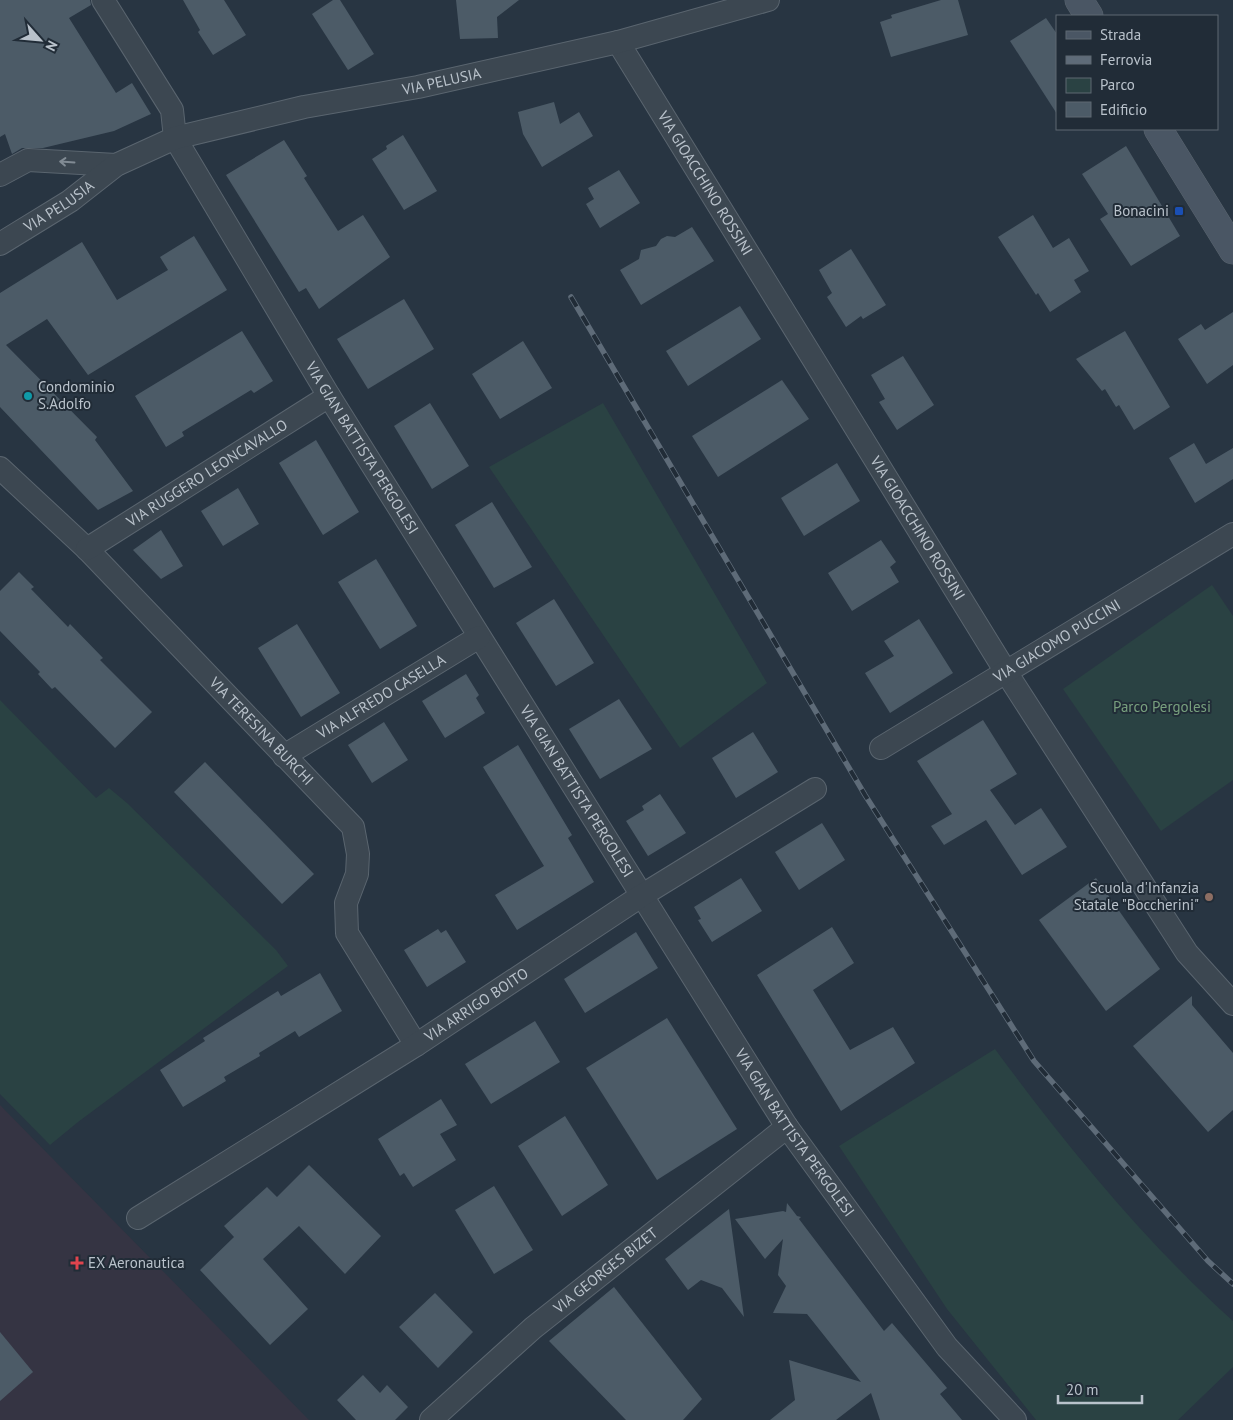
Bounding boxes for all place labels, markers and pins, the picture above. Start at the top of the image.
place label: Bonacini [1114,201,1169,220]
marker: Bonacini [1173,205,1185,217]
place label: Condominio S.Adolfo [38,377,115,413]
marker: Condominio S.Adolfo [22,390,34,402]
place label: Scuola d'Infanzia Statale "Boccherini" [1074,878,1199,914]
marker: Scuola d'Infanzia Statale "Boccherini" [1203,891,1215,903]
place label: EX Aeronautica [88,1253,185,1272]
marker: EX Aeronautica [70,1256,84,1270]

